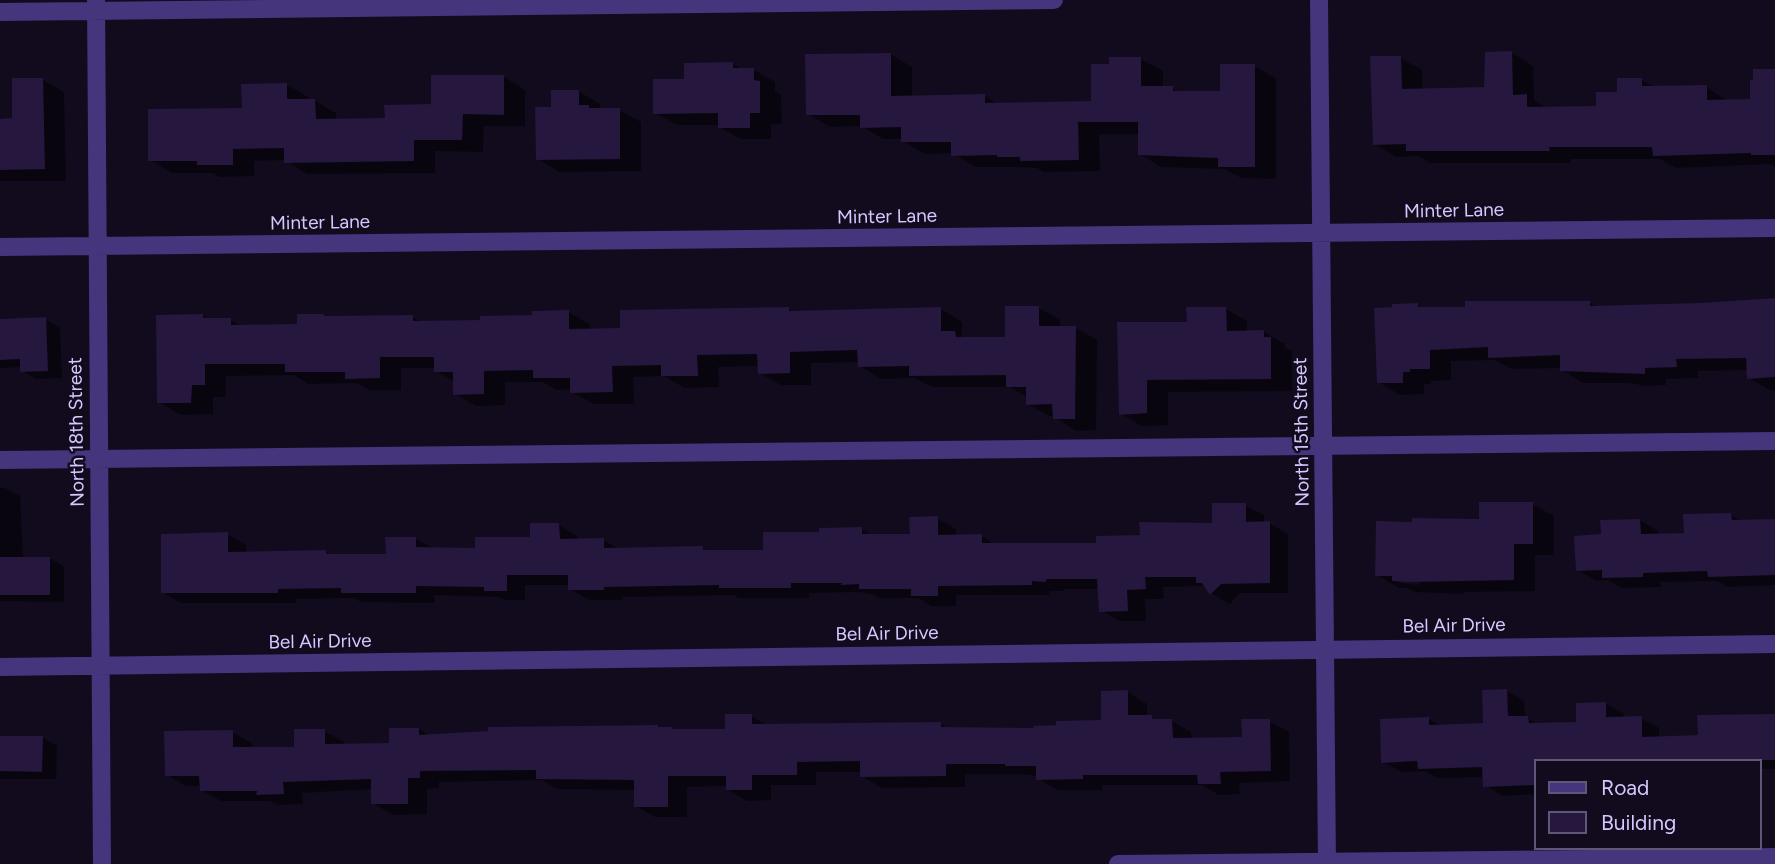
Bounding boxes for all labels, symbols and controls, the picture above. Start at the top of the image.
street label: Minter Lane [1404,199,1504,223]
street label: Minter Lane [837,205,937,229]
street label: Minter Lane [270,211,370,235]
street label: North 18th Street [64,357,90,507]
street label: North 15th Street [1289,357,1315,507]
street label: Bel Air Drive [1402,614,1506,638]
street label: Bel Air Drive [835,622,939,646]
street label: Bel Air Drive [268,630,372,654]
legend [1534,759,1761,850]
text: Road [1601,775,1649,800]
text: Building [1601,810,1676,835]

